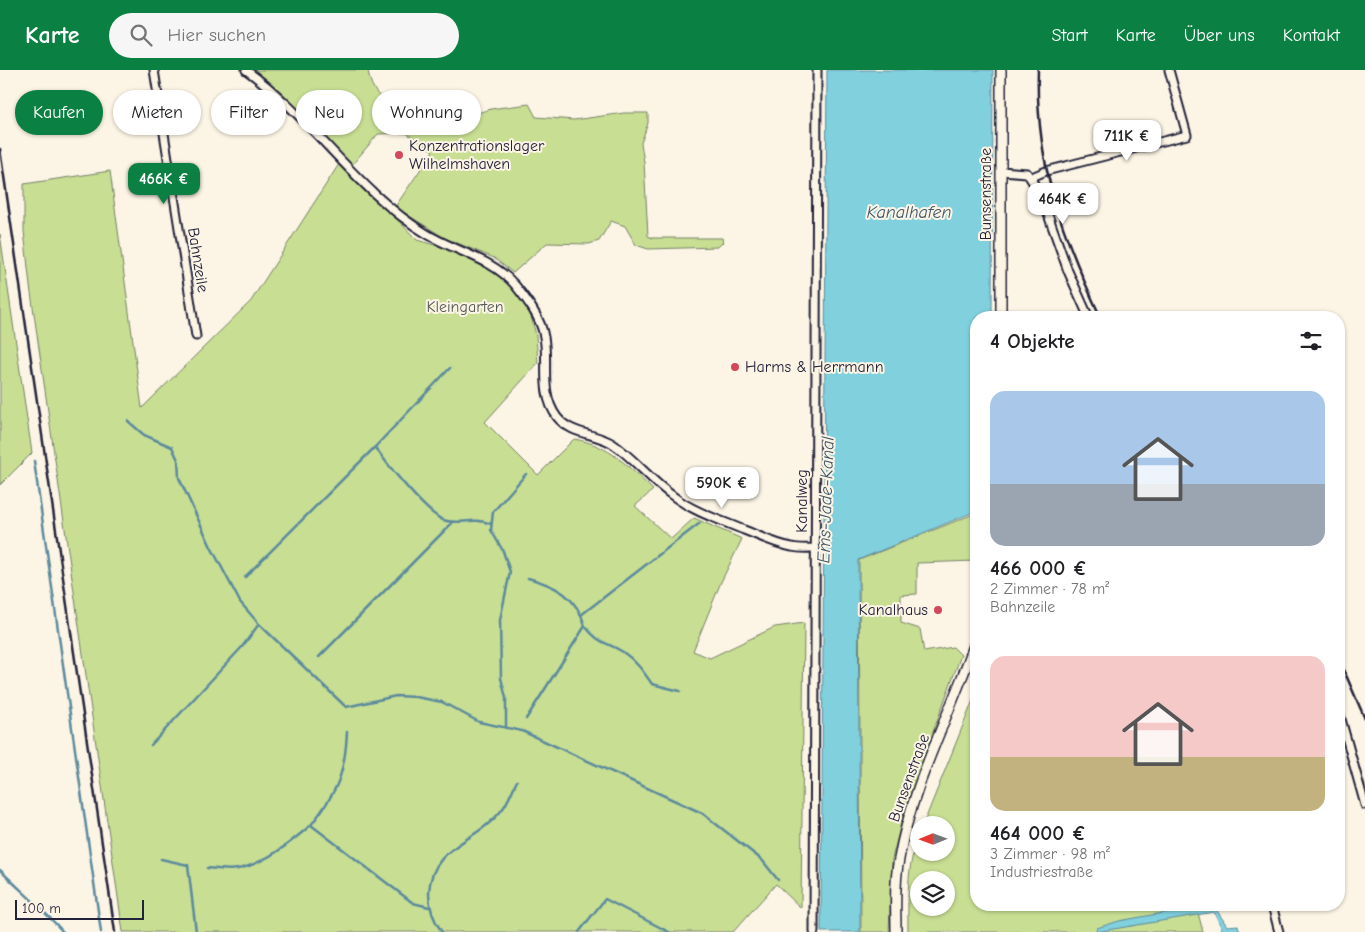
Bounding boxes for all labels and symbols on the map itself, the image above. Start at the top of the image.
pin: 711K € [1086,119,1168,162]
place label: Konzentrationslager Wilhelmshaven [409,137,545,173]
street label: Bunsenstraße [977,148,995,240]
marker: Konzentrationslager Wilhelmshaven [393,149,405,161]
pin: 466K € [123,162,205,205]
pin: 464K € [1022,182,1104,225]
water label: Kanalhafen [866,202,952,223]
street label: Bahnzeile [184,226,212,294]
park label: Kleingarten [426,298,504,316]
place label: Harms & Herrmann [745,358,884,376]
marker: Harms & Herrmann [729,361,741,373]
water label: Ems-Jade-Kanal [813,435,839,564]
pin: 590K € [681,466,763,509]
street label: Kanalweg [793,469,811,533]
place label: Kanalhaus [859,601,928,619]
marker: Kanalhaus [932,604,944,616]
street label: Bunsenstraße [885,732,933,824]
north arrow [910,816,955,861]
scale bar [15,897,144,920]

